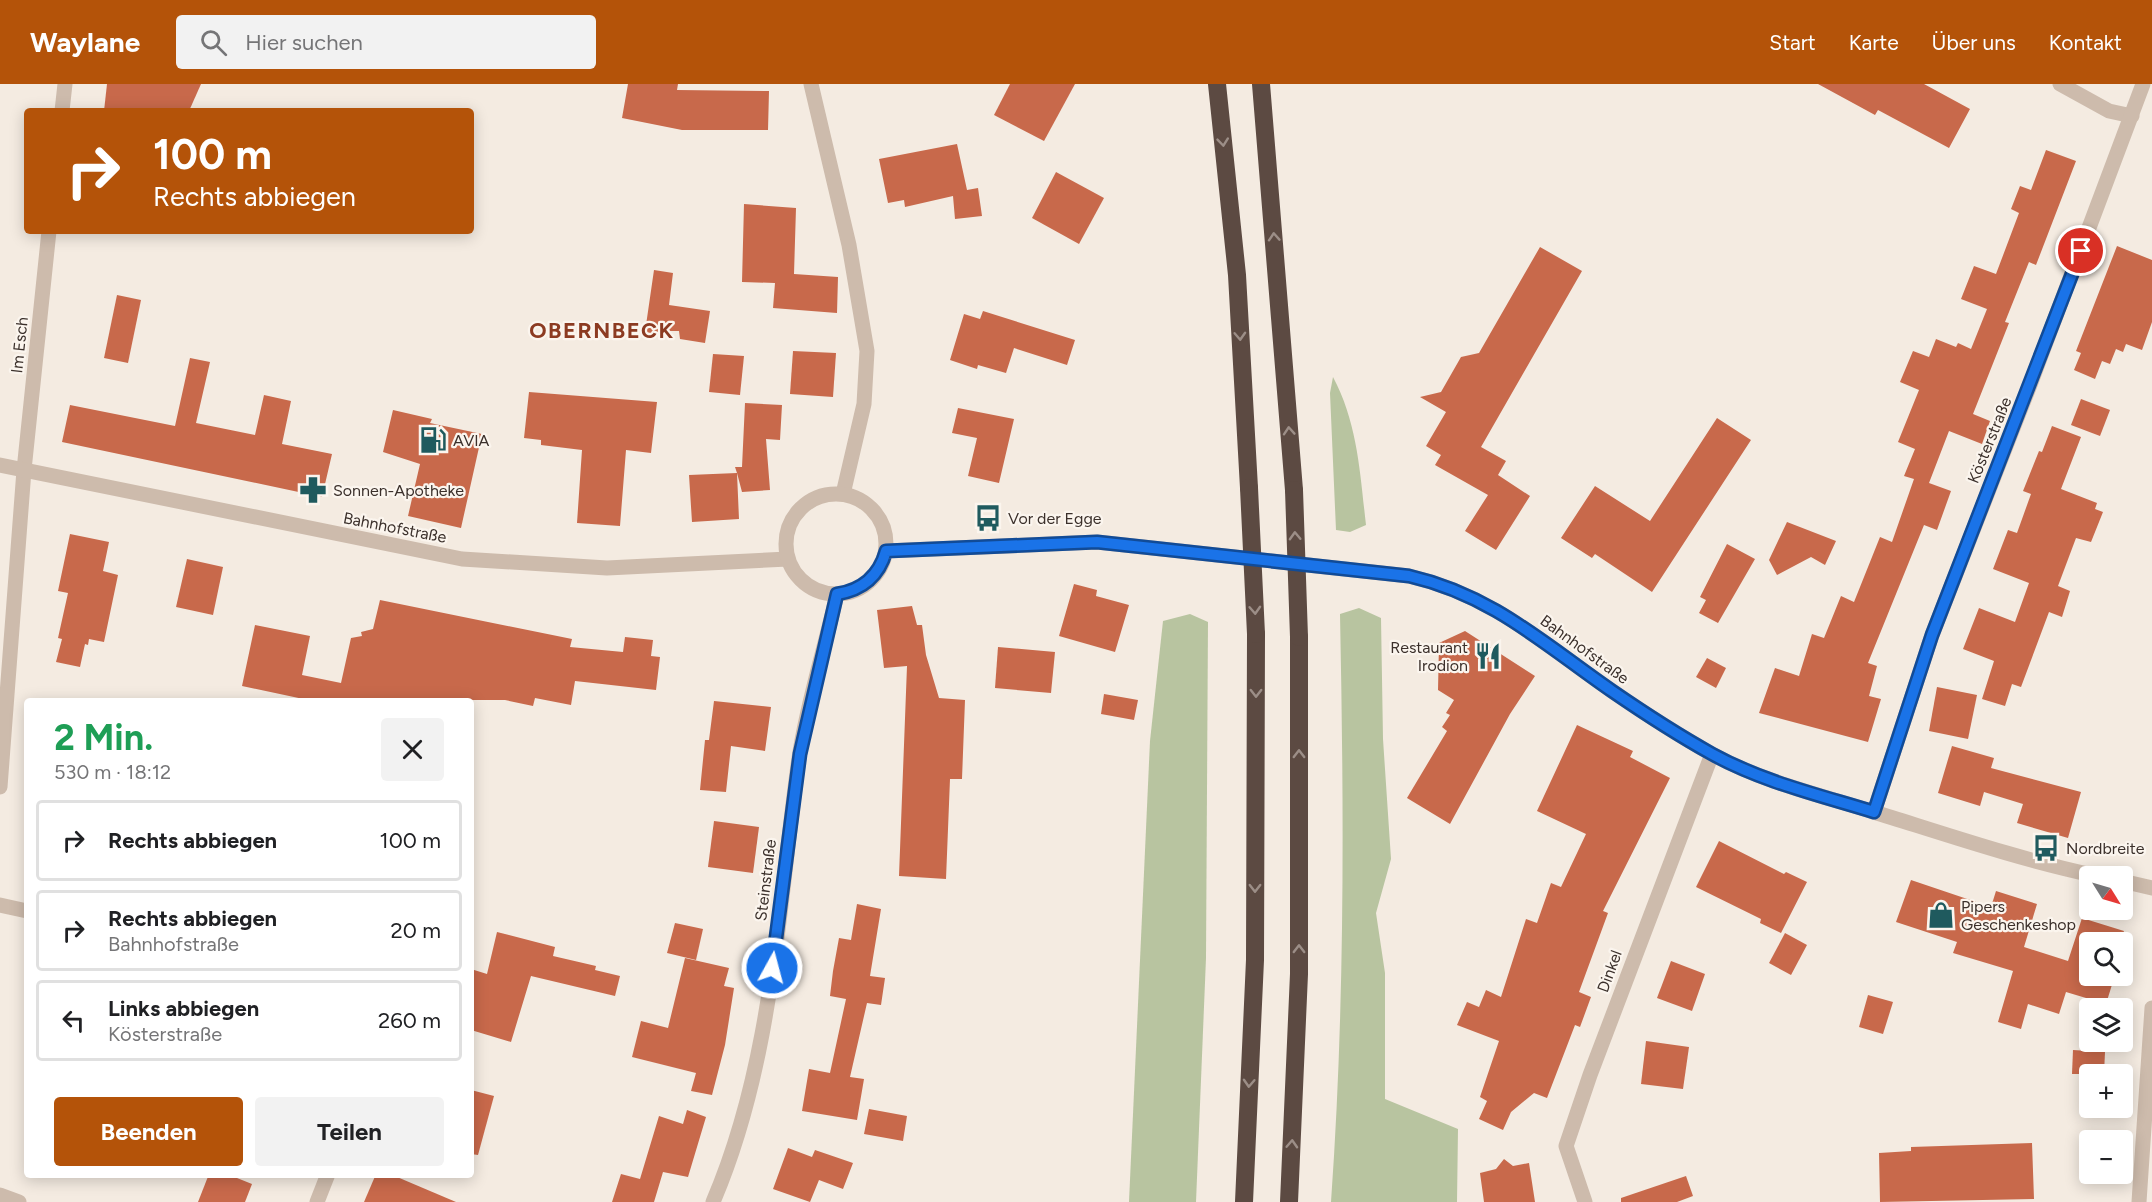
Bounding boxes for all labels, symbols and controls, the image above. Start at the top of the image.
search box [176,15,596,69]
text: Waylane [30,25,140,59]
icon: search [197,26,230,59]
text: Hier suchen [245,29,363,56]
text: Start [1769,30,1816,55]
text: Karte [1849,30,1899,55]
text: Über uns [1932,30,2016,55]
text: Kontakt [2049,30,2122,55]
text: 100 m [153,129,272,180]
icon: right [54,132,132,210]
one-way arrow [1216,138,1229,147]
text: Rechts abbiegen [153,180,356,213]
pin [2055,225,2106,276]
one-way arrow [1268,232,1281,242]
icon: arrive [2064,234,2097,267]
street label: Im Esch [7,316,32,374]
district label: OBERNBECK [529,317,675,344]
one-way arrow [1234,332,1247,341]
street label: Kösterstraße [1964,394,2015,486]
fuel station icon: AVIA [418,425,448,455]
one-way arrow [1283,427,1296,436]
place label: AVIA [453,431,490,450]
pharmacy icon: Sonnen-Apotheke [298,475,328,505]
place label: Sonnen-Apotheke [333,481,464,500]
bus stop icon: Vor der Egge [973,503,1003,533]
street label: Bahnhofstraße [342,508,448,547]
place label: Vor der Egge [1008,509,1102,528]
one-way arrow [1289,532,1302,541]
one-way arrow [1248,605,1261,614]
street label: Bahnhofstraße [1537,611,1633,688]
place label: Restaurant Irodion [1390,638,1468,675]
restaurant icon: Restaurant Irodion [1473,641,1503,671]
one-way arrow [1250,688,1262,697]
text: 2 Min. [54,716,153,759]
button: close [381,718,444,781]
one-way arrow [1293,749,1305,758]
text: 530 m · 18:12 [54,760,171,784]
icon: right [57,824,90,857]
text: Rechts abbiegen [108,827,277,854]
text: 100 m [380,827,441,854]
bus stop icon: Nordbreite [2031,833,2061,863]
street label: Steinstraße [751,838,780,922]
place label: Nordbreite [2066,839,2145,858]
north arrow [2079,866,2133,920]
map controls [2079,866,2133,1184]
one-way arrow [1249,883,1261,892]
place label: Pipers Geschenkeshop [1961,897,2076,934]
shop icon: Pipers Geschenkeshop [1926,900,1956,930]
text: Rechts abbiegen [108,905,277,932]
icon: right [57,914,90,947]
text: 20 m [390,917,441,944]
text: Bahnhofstraße [108,932,239,956]
button: search [2079,932,2133,986]
position arrow [740,936,804,1000]
one-way arrow [1293,944,1305,953]
street label: Dinkel [1593,947,1626,995]
text: Links abbiegen [108,995,259,1022]
button: layers [2079,998,2133,1052]
icon: left [57,1004,90,1037]
text: 260 m [378,1007,441,1034]
text: Kösterstraße [108,1022,222,1046]
button: + [2079,1064,2133,1118]
one-way arrow [1243,1078,1256,1087]
button: Beenden [54,1097,243,1166]
button: Teilen [255,1097,444,1166]
button: − [2079,1130,2133,1184]
one-way arrow [1286,1139,1299,1148]

